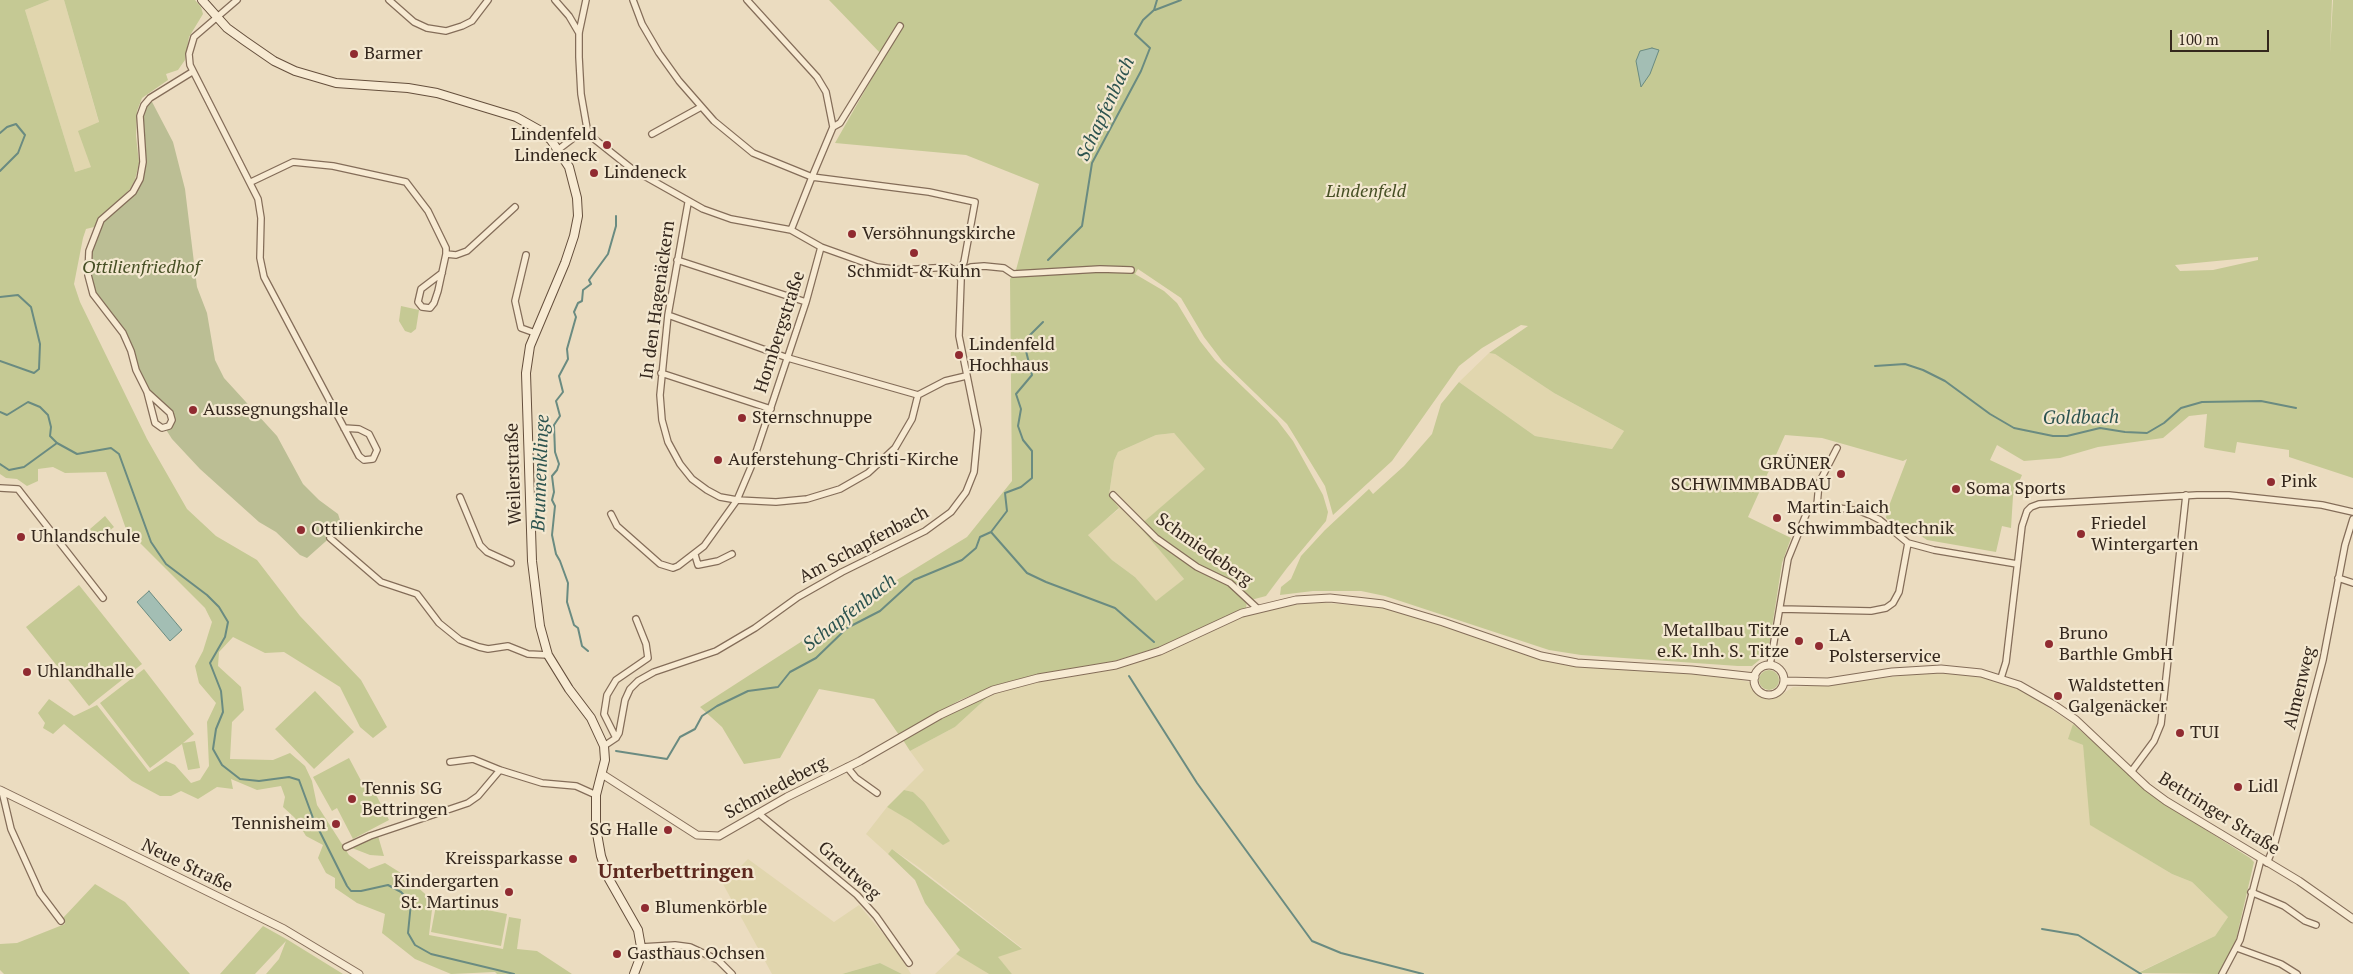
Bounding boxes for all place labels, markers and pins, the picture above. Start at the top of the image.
place label: Barmer [364,43,423,65]
marker: Barmer [348,48,360,60]
place label: Lindenfeld Lindeneck [511,124,597,166]
marker: Lindenfeld Lindeneck [601,139,613,151]
place label: Lindeneck [604,162,686,184]
marker: Lindeneck [588,167,600,179]
place label: Versöhnungskirche [862,223,1016,245]
marker: Versöhnungskirche [846,228,858,240]
marker: Schmidt & Kuhn [908,247,920,259]
place label: Schmidt & Kuhn [847,261,981,283]
place label: Lindenfeld Hochhaus [969,334,1055,376]
marker: Lindenfeld Hochhaus [953,349,965,361]
place label: Aussegnungshalle [203,399,348,421]
marker: Aussegnungshalle [187,404,199,416]
place label: Sternschnuppe [752,407,872,429]
marker: Sternschnuppe [736,412,748,424]
place label: Auferstehung-Christi-Kirche [728,449,959,471]
place label: GRÜNER SCHWIMMBADBAU [1671,453,1831,496]
marker: Auferstehung-Christi-Kirche [712,454,724,466]
marker: GRÜNER SCHWIMMBADBAU [1835,468,1847,480]
place label: Pink [2281,471,2317,493]
marker: Pink [2265,476,2277,488]
place label: Soma Sports [1966,478,2066,500]
marker: Soma Sports [1950,483,1962,495]
place label: Martin Laich Schwimmbadtechnik [1787,497,1954,540]
marker: Martin Laich Schwimmbadtechnik [1771,512,1783,524]
place label: Friedel Wintergarten [2091,513,2198,556]
place label: Ottilienkirche [311,519,423,541]
marker: Ottilienkirche [295,524,307,536]
place label: Uhlandschule [31,526,140,548]
marker: Friedel Wintergarten [2075,528,2087,540]
marker: Uhlandschule [15,531,27,543]
place label: Metallbau Titze e.K. Inh. S. Titze [1657,620,1789,662]
place label: Bruno Barthle GmbH [2059,623,2173,666]
place label: LA Polsterservice [1829,625,1941,668]
marker: Metallbau Titze e.K. Inh. S. Titze [1793,635,1805,647]
marker: Bruno Barthle GmbH [2043,638,2055,650]
marker: LA Polsterservice [1813,640,1825,652]
place label: Uhlandhalle [37,661,134,683]
marker: Uhlandhalle [21,666,33,678]
place label: Waldstetten Galgenäcker [2068,675,2167,718]
marker: Waldstetten Galgenäcker [2052,690,2064,702]
place label: TUI [2190,722,2220,744]
marker: TUI [2174,727,2186,739]
place label: Lidl [2248,776,2279,798]
place label: Tennis SG Bettringen [362,778,448,821]
marker: Lidl [2232,781,2244,793]
marker: Tennis SG Bettringen [346,793,358,805]
place label: Tennisheim [232,813,326,835]
marker: Tennisheim [330,818,342,830]
place label: SG Halle [590,819,658,841]
marker: SG Halle [662,824,674,836]
place label: Kreissparkasse [445,848,563,870]
marker: Kreissparkasse [567,853,579,865]
place label: Kindergarten St. Martinus [393,871,499,914]
marker: Kindergarten St. Martinus [503,886,515,898]
place label: Blumenkörble [655,897,767,919]
marker: Blumenkörble [639,902,651,914]
place label: Gasthaus Ochsen [627,943,765,965]
marker: Gasthaus Ochsen [611,948,623,960]

